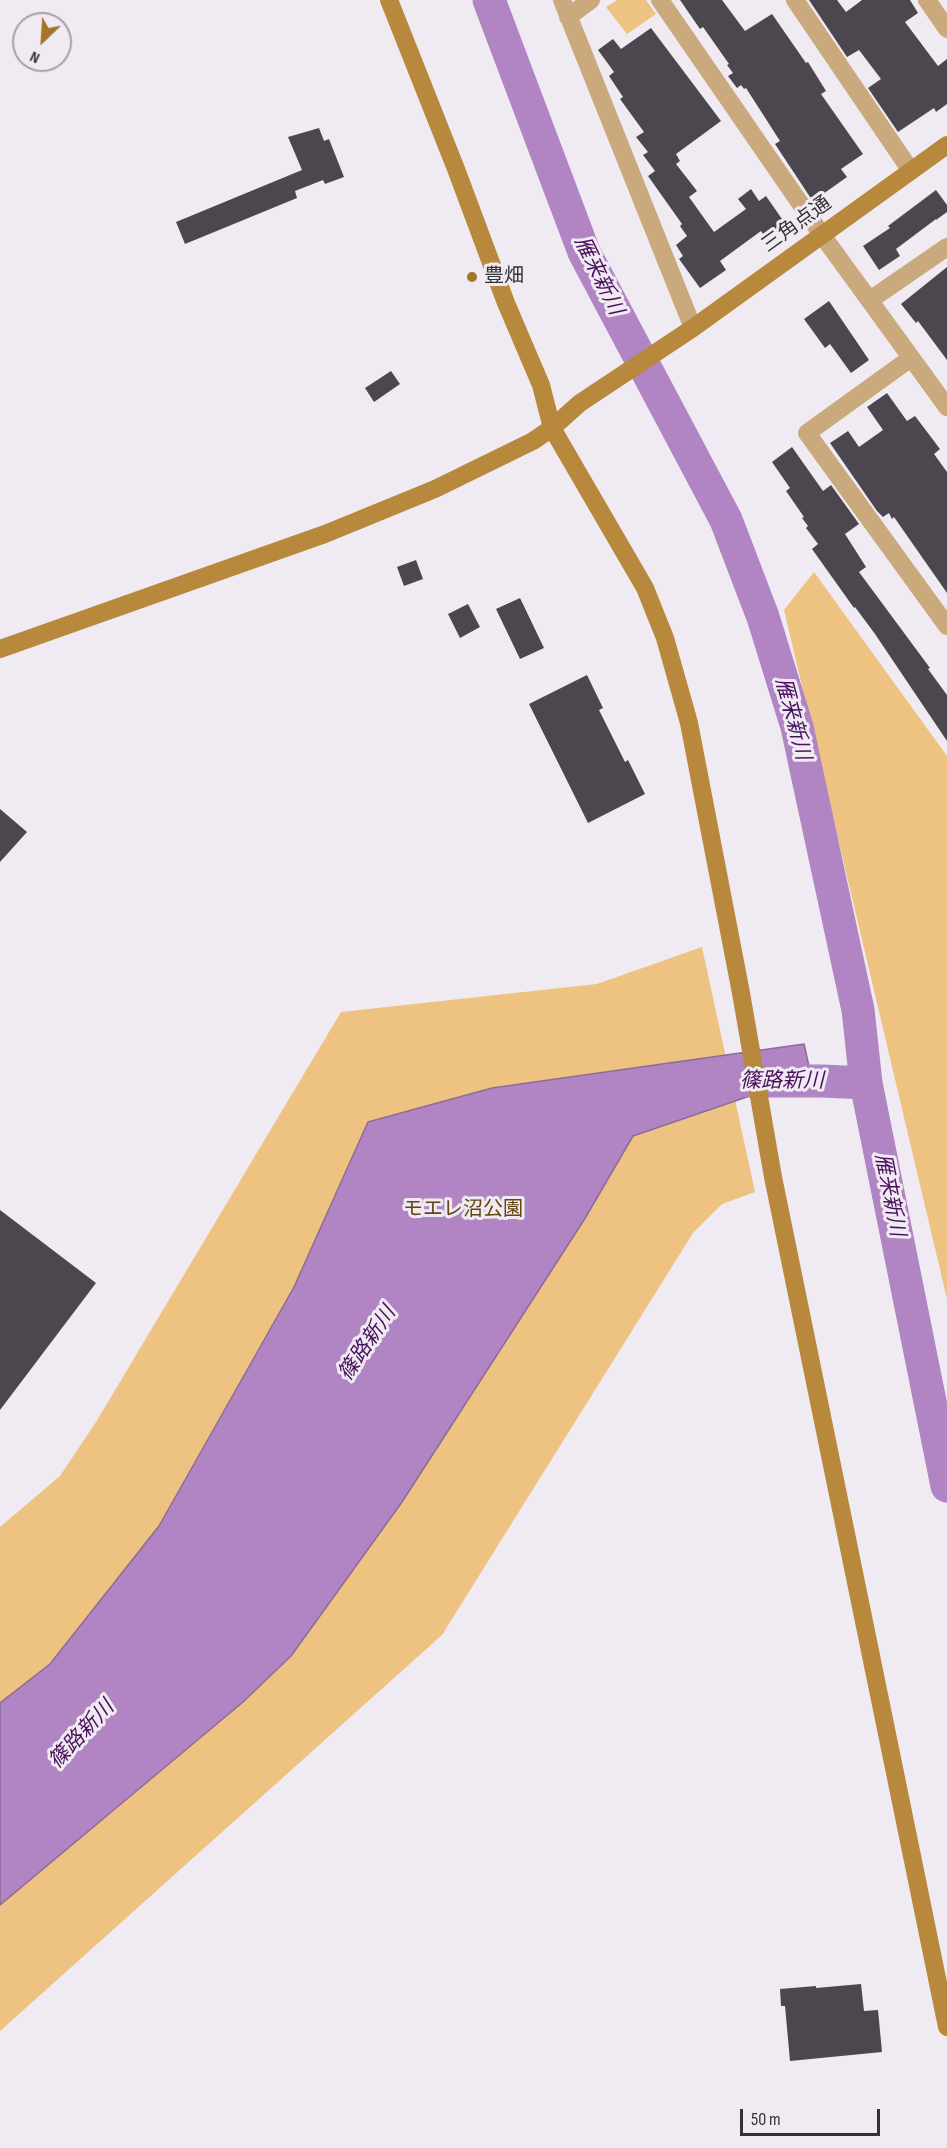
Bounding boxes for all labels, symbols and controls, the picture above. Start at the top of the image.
north arrow [12,12,72,72]
text: N [27,47,43,67]
street label: 三角点通 [758,192,836,258]
water label: 雁来新川 [568,233,628,319]
place label: 豊畑 [484,265,524,289]
marker: 豊畑 [465,270,479,284]
water label: 雁来新川 [769,675,815,763]
water label: 篠路新川 [740,1069,824,1095]
water label: 雁来新川 [869,1151,909,1239]
park label: モエレ沼公園 [403,1198,523,1222]
water label: 篠路新川 [334,1302,402,1386]
water label: 篠路新川 [44,1696,120,1774]
scale bar [743,2097,882,2135]
text: 50 m [751,2109,781,2130]

